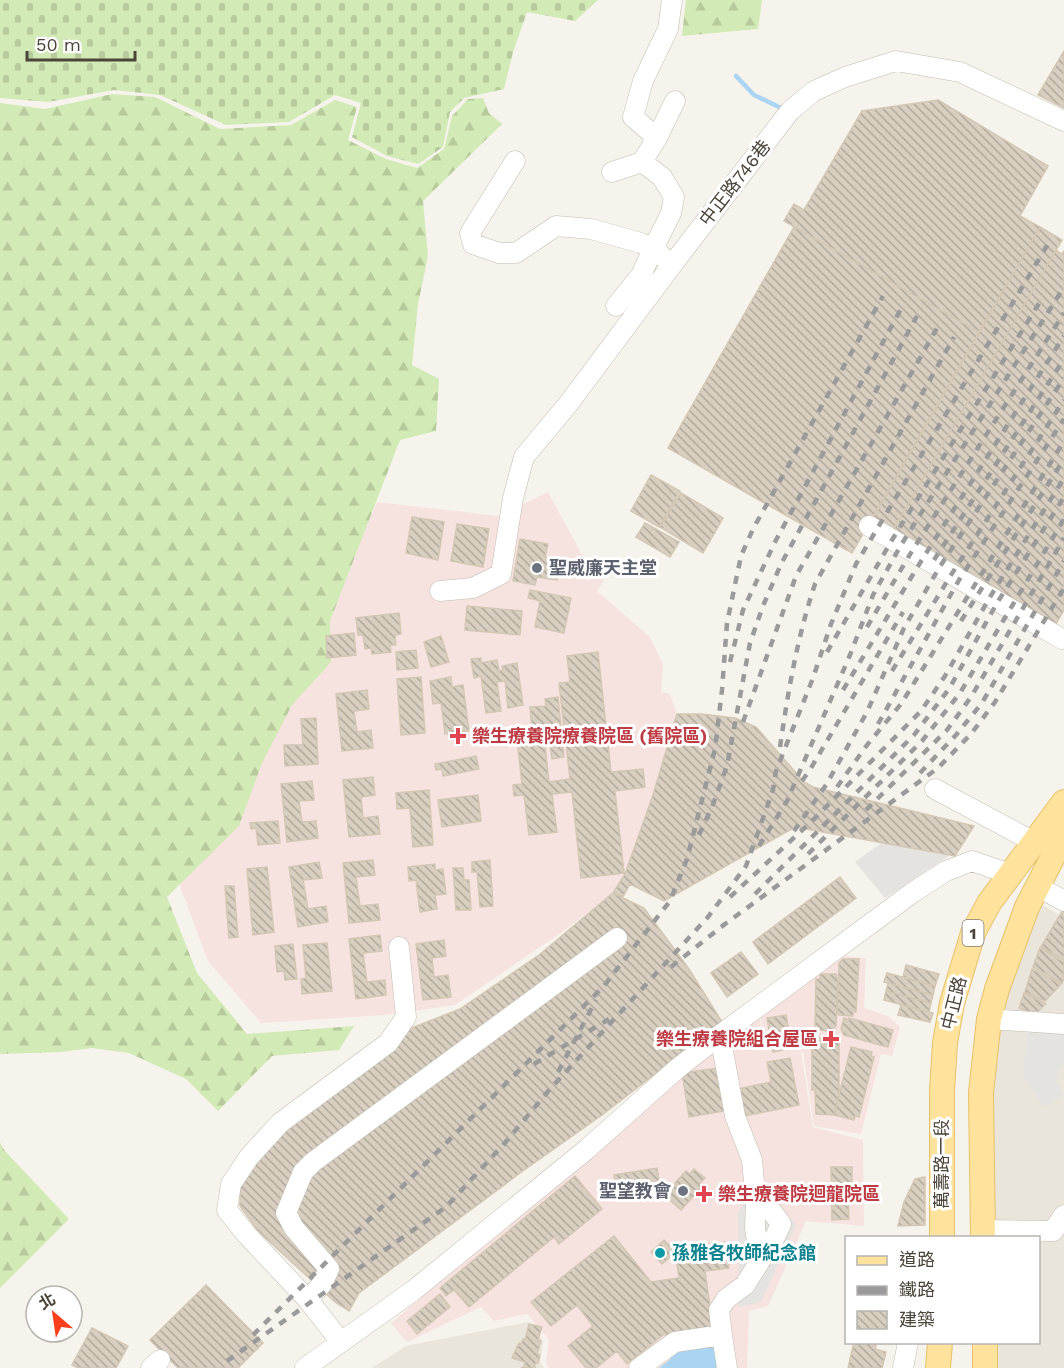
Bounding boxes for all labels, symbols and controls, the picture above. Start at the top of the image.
scale bar [27,24,135,62]
text: 50 m [36,34,81,55]
street label: 中正路746巷 [695,136,775,230]
place label: 聖威廉天主堂 [549,557,657,578]
marker: 聖威廉天主堂 [530,561,544,575]
place label: 樂生療養院療養院區 (舊院區) [472,725,707,746]
marker: 樂生療養院療養院區 (舊院區) [449,727,467,745]
road number: 1 [962,920,984,946]
street label: 中正路 [937,974,970,1032]
place label: 樂生療養院組合屋區 [656,1028,818,1049]
marker: 樂生療養院組合屋區 [822,1030,840,1048]
street label: 萬壽路一段 [931,1119,952,1209]
place label: 聖望教會 [599,1180,672,1201]
place label: 樂生療養院迴龍院區 [718,1183,880,1204]
marker: 聖望教會 [676,1184,690,1198]
marker: 樂生療養院迴龍院區 [695,1185,713,1203]
legend [845,1236,1040,1344]
place label: 孫雅各牧師紀念館 [672,1242,816,1263]
marker: 孫雅各牧師紀念館 [653,1246,667,1260]
text: 道路 [899,1249,935,1270]
text: 鐵路 [899,1279,935,1300]
north arrow [24,1284,84,1344]
text: 北 [35,1289,59,1314]
text: 建築 [899,1309,935,1330]

